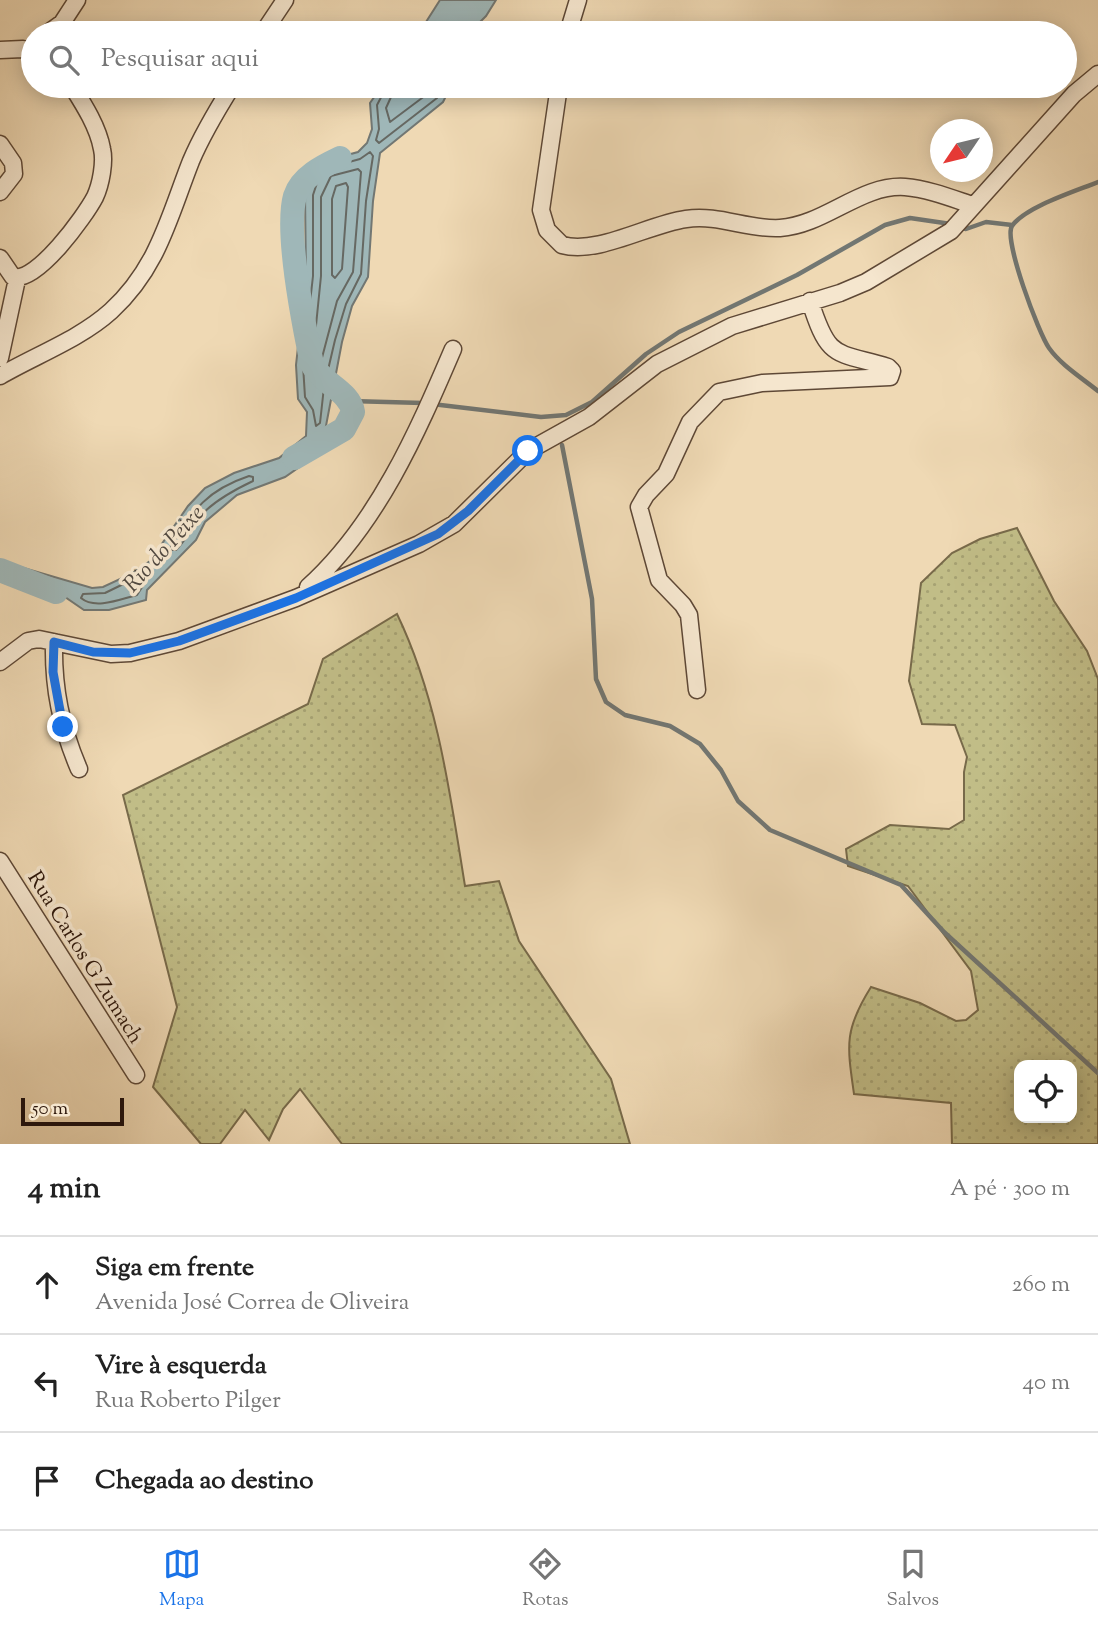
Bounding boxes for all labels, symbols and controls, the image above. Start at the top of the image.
search box [21,21,1077,98]
icon: search [45,41,83,79]
text: Pesquisar aqui [101,41,259,78]
north arrow [930,119,993,182]
route start [512,435,543,466]
water label: Rio do Peixe [117,499,213,601]
route end [47,711,78,742]
street label: Rua Carlos G Zumach [19,866,150,1050]
map controls [1014,1060,1077,1123]
button: locate [1014,1060,1077,1123]
scale bar [21,1095,124,1127]
text: 50 m [32,1096,68,1123]
text: 4 min [28,1168,101,1211]
text: A pé · 300 m [950,1173,1070,1206]
text: Siga em frente [95,1250,254,1287]
icon: ahead [28,1266,66,1304]
text: 260 m [1012,1269,1070,1302]
text: Avenida José Correa de Oliveira [95,1287,409,1320]
text: Vire à esquerda [95,1348,267,1385]
icon: left [28,1364,66,1402]
text: 40 m [1023,1367,1070,1400]
text: Rua Roberto Pilger [95,1385,281,1418]
icon: arrive [28,1462,66,1500]
text: Chegada ao destino [95,1463,313,1500]
tab: Mapa [159,1545,204,1614]
tab: Rotas [522,1545,568,1614]
tab: Salvos [887,1545,939,1614]

